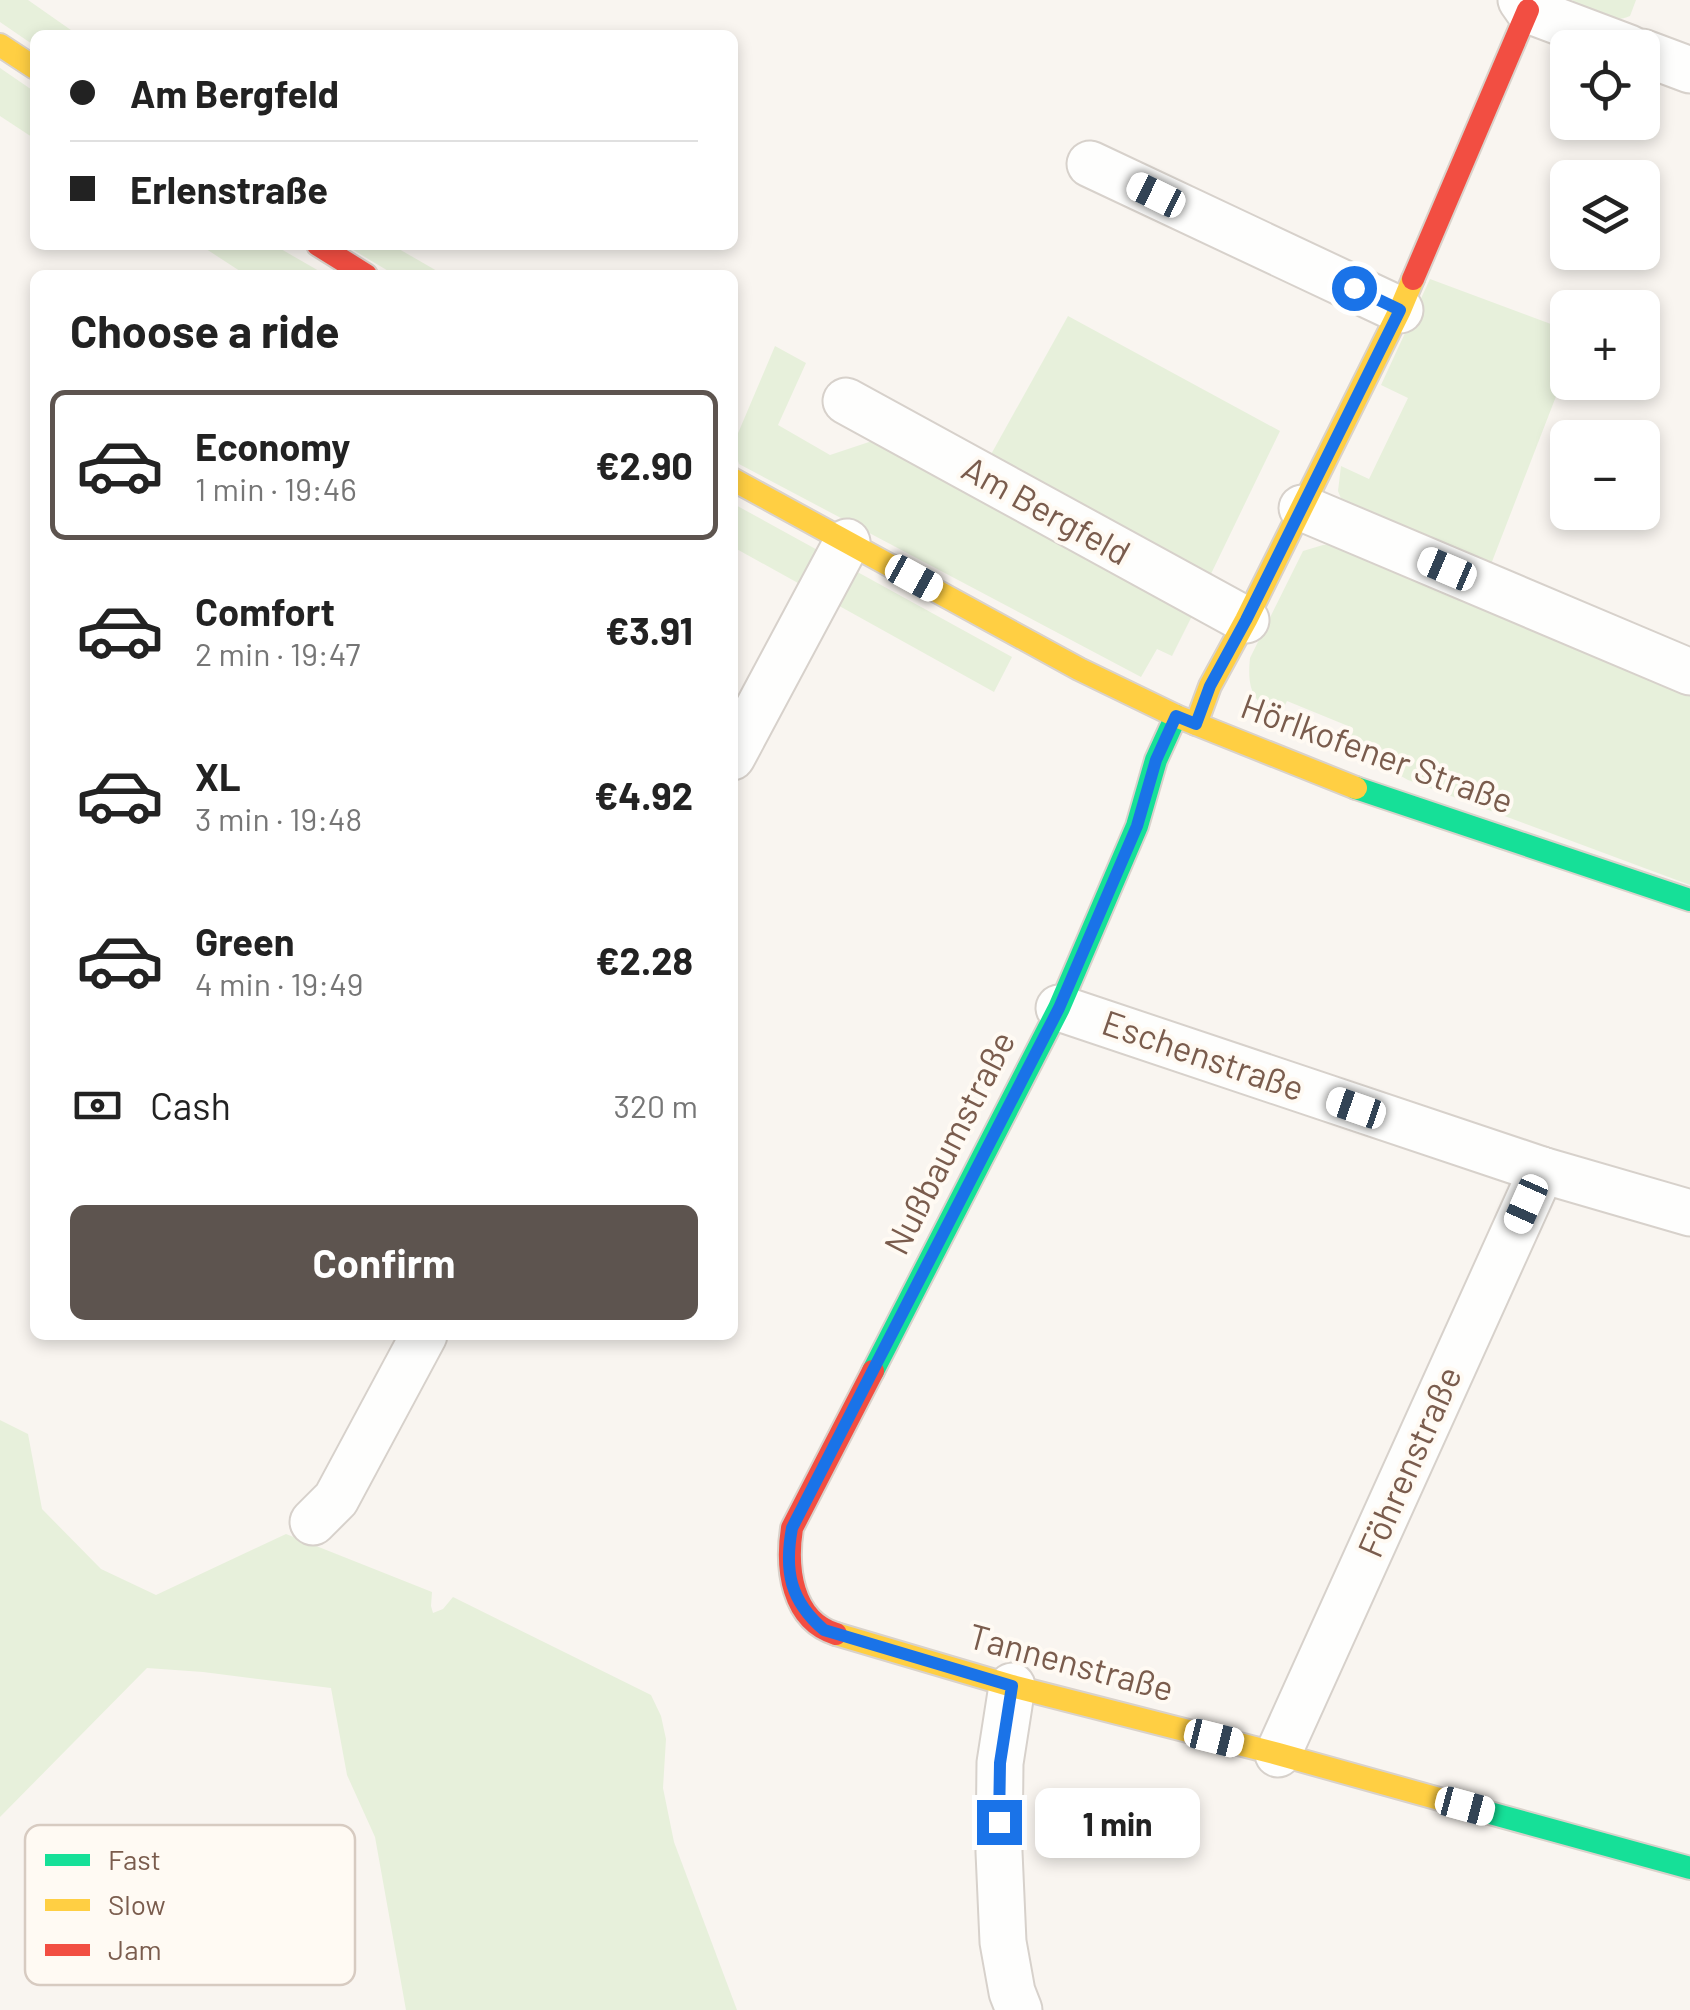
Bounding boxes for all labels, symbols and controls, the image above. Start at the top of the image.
map controls [1550,30,1660,530]
button: locate [1550,30,1660,140]
text: Am Bergfeld [130,70,339,116]
button: layers [1550,160,1660,270]
text: Erlenstraße [130,166,328,212]
car [1122,168,1190,222]
route start [1332,266,1377,311]
button: + [1550,290,1660,400]
text: Choose a ride [70,303,340,357]
icon: car [75,420,165,510]
button: − [1550,420,1660,530]
text: Economy [195,423,350,469]
text: €2.90 [596,442,693,488]
street label: Am Bergfeld [956,446,1138,573]
text: 1 min · 19:46 [195,469,357,507]
car [1414,543,1480,595]
car [880,550,948,606]
icon: car [75,585,165,675]
text: Comfort [195,588,335,634]
text: €3.91 [605,607,693,653]
text: 2 min · 19:47 [195,634,360,672]
street label: Hörlkofener Straße [1236,683,1520,821]
icon: car [75,750,165,840]
text: XL [195,753,241,799]
text: €4.92 [594,772,693,818]
text: 3 min · 19:48 [195,799,362,837]
icon: car [75,915,165,1005]
text: Green [195,918,295,964]
text: €2.28 [596,937,693,983]
text: 4 min · 19:49 [195,964,363,1002]
street label: Eschenstraße [1097,1000,1310,1108]
street label: Nußbaumstraße [874,1023,1023,1261]
icon: cash [70,1078,125,1133]
text: Cash [150,1082,231,1128]
car [1323,1084,1389,1132]
text: 320 m [613,1086,698,1124]
car [1500,1170,1552,1238]
button: Confirm [70,1205,698,1320]
street label: Föhrenstraße [1347,1359,1469,1563]
street label: Tannenstraße [964,1614,1179,1709]
car [1181,1716,1247,1760]
car [1432,1784,1498,1828]
callout: 1 min [1034,1787,1199,1857]
route end [977,1800,1022,1845]
text: 1 min [1082,1804,1153,1842]
legend [25,1825,355,1985]
text: Fast [108,1842,161,1876]
text: Slow [108,1887,166,1921]
text: Jam [108,1932,162,1966]

